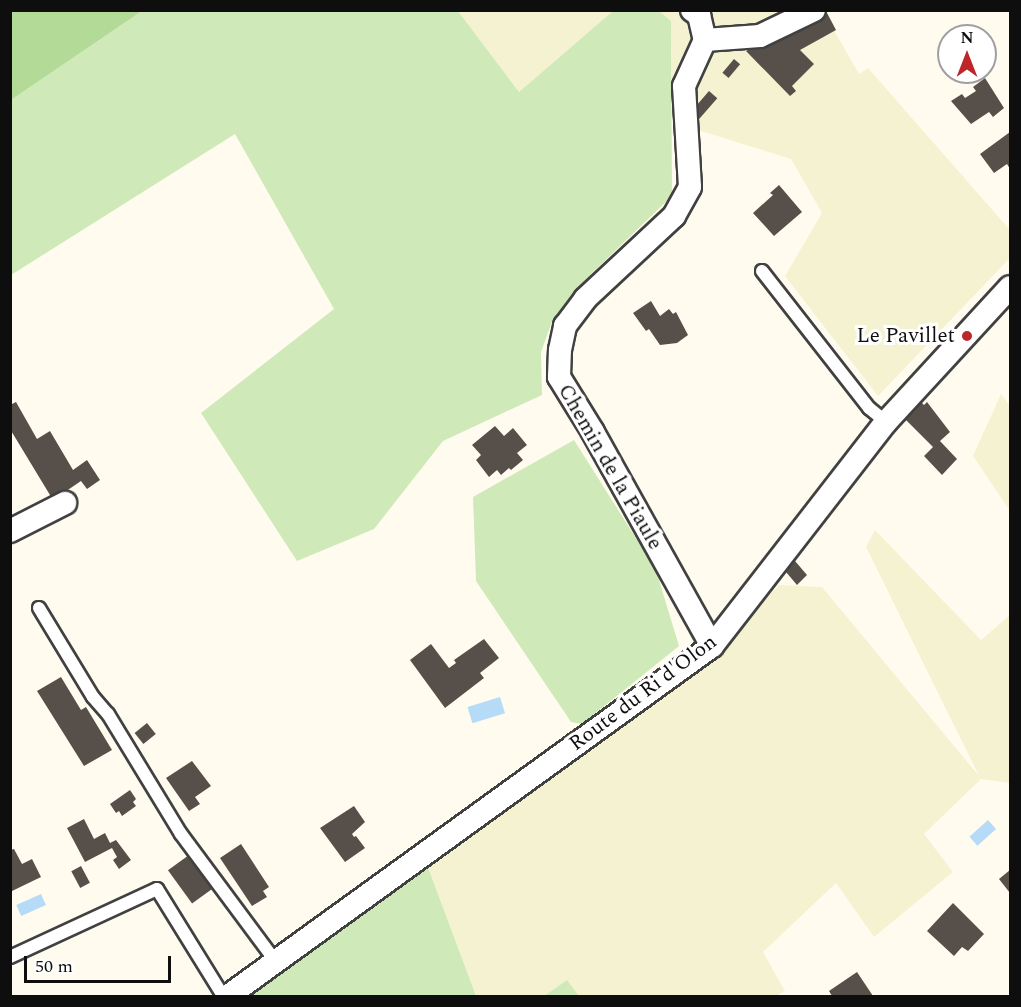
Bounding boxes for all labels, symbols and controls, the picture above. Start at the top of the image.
north arrow [937,24,997,84]
text: N [960,26,974,50]
place label: Le Pavillet [856,323,955,349]
marker: Le Pavillet [960,329,974,343]
street label: Chemin de la Piaule [552,380,668,554]
street label: Route du Ri d'Olon [564,629,722,757]
scale bar [27,944,174,982]
text: 50 m [35,953,73,980]

